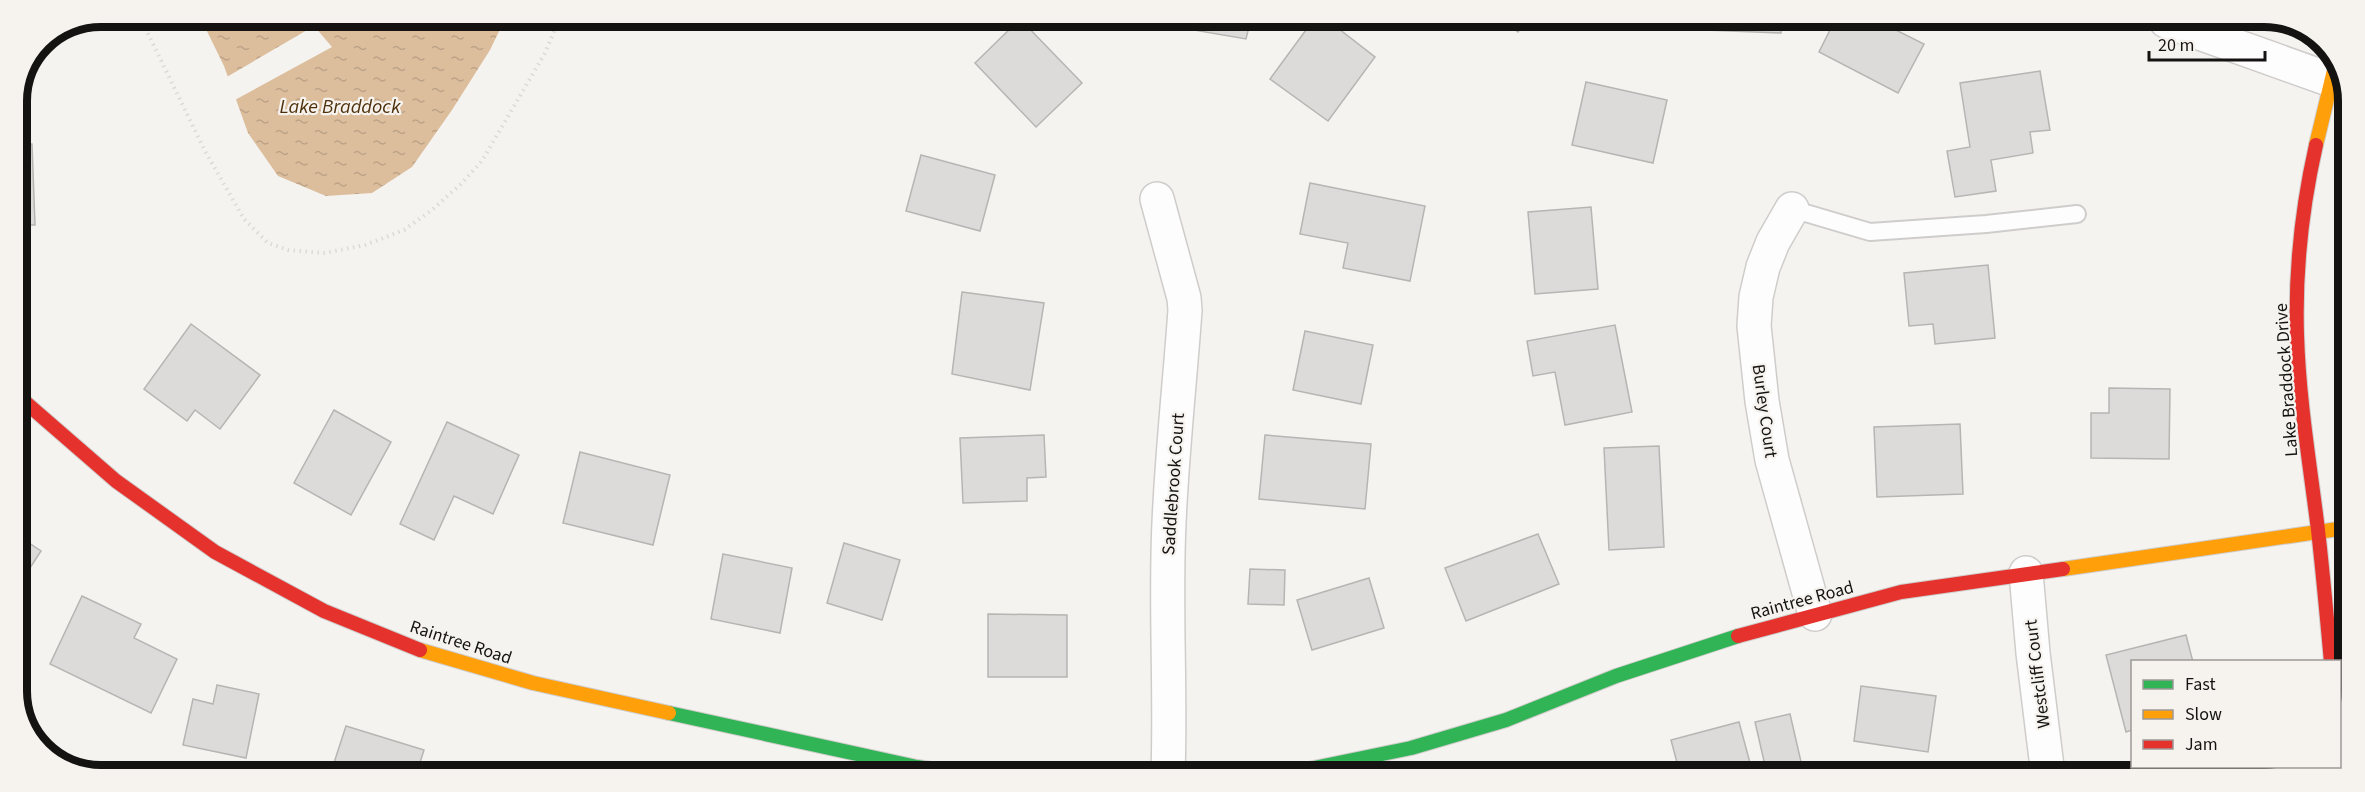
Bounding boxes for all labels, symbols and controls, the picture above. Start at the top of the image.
scale bar [2149,24,2264,62]
text: 20 m [2158,33,2194,58]
water label: Lake Braddock [279,93,401,121]
street label: Lake Braddock Drive [2269,302,2304,458]
street label: Burley Court [1746,363,1783,460]
street label: Saddlebrook Court [1156,412,1191,556]
street label: Raintree Road [1748,575,1856,626]
street label: Raintree Road [407,614,515,671]
street label: Westcliff Court [2018,618,2057,730]
legend [2131,660,2341,768]
text: Fast [2185,672,2216,697]
text: Slow [2185,702,2222,727]
text: Jam [2185,732,2218,757]

